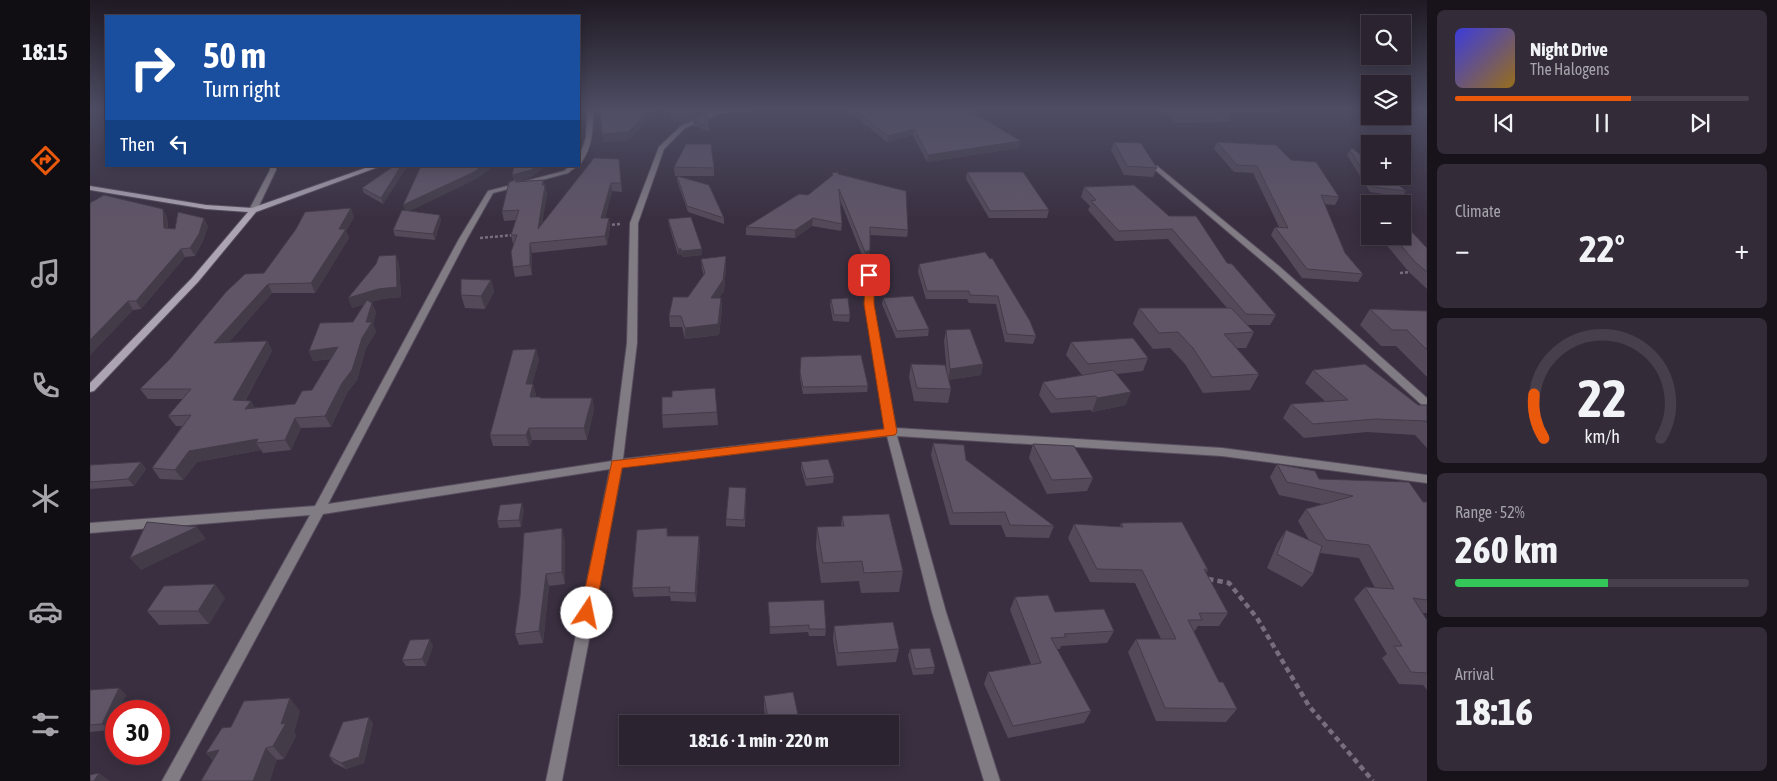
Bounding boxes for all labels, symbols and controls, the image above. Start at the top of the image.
map controls [1361,15,1411,245]
button: search [1361,15,1411,65]
icon: right [120,35,185,100]
text: 50 m [203,35,266,75]
text: Night Drive [1530,38,1608,60]
text: 18:15 [22,39,68,65]
text: The Halogens [1530,60,1610,78]
button: layers [1361,75,1411,125]
text: Turn right [203,76,280,102]
icon: previous [1490,109,1518,137]
icon: pause [1588,109,1616,137]
icon: next [1686,109,1714,137]
icon: left [165,130,193,158]
text: Then [120,133,155,155]
button: + [1361,135,1411,185]
icon: directions [28,143,63,178]
button: − [1361,195,1411,245]
text: Climate [1455,202,1501,220]
text: 22° [1579,227,1625,270]
text: − [1455,233,1470,265]
text: + [1734,233,1749,265]
pin [848,254,890,296]
icon: music [28,256,63,291]
icon: arrive [855,261,883,289]
icon: phone [28,368,63,403]
text: 22 [1578,368,1626,428]
text: km/h [1584,426,1620,447]
icon: climate [28,481,63,516]
text: Range · 52% [1455,503,1525,521]
text: 260 km [1455,528,1558,571]
position arrow [560,586,612,638]
icon: car [28,594,63,629]
text: Arrival [1455,665,1494,683]
text: 18:16 [1455,690,1533,733]
speed limit sign: 30 [105,700,170,765]
icon: filters [28,707,63,742]
text: 18:16 · 1 min · 220 m [689,729,829,751]

